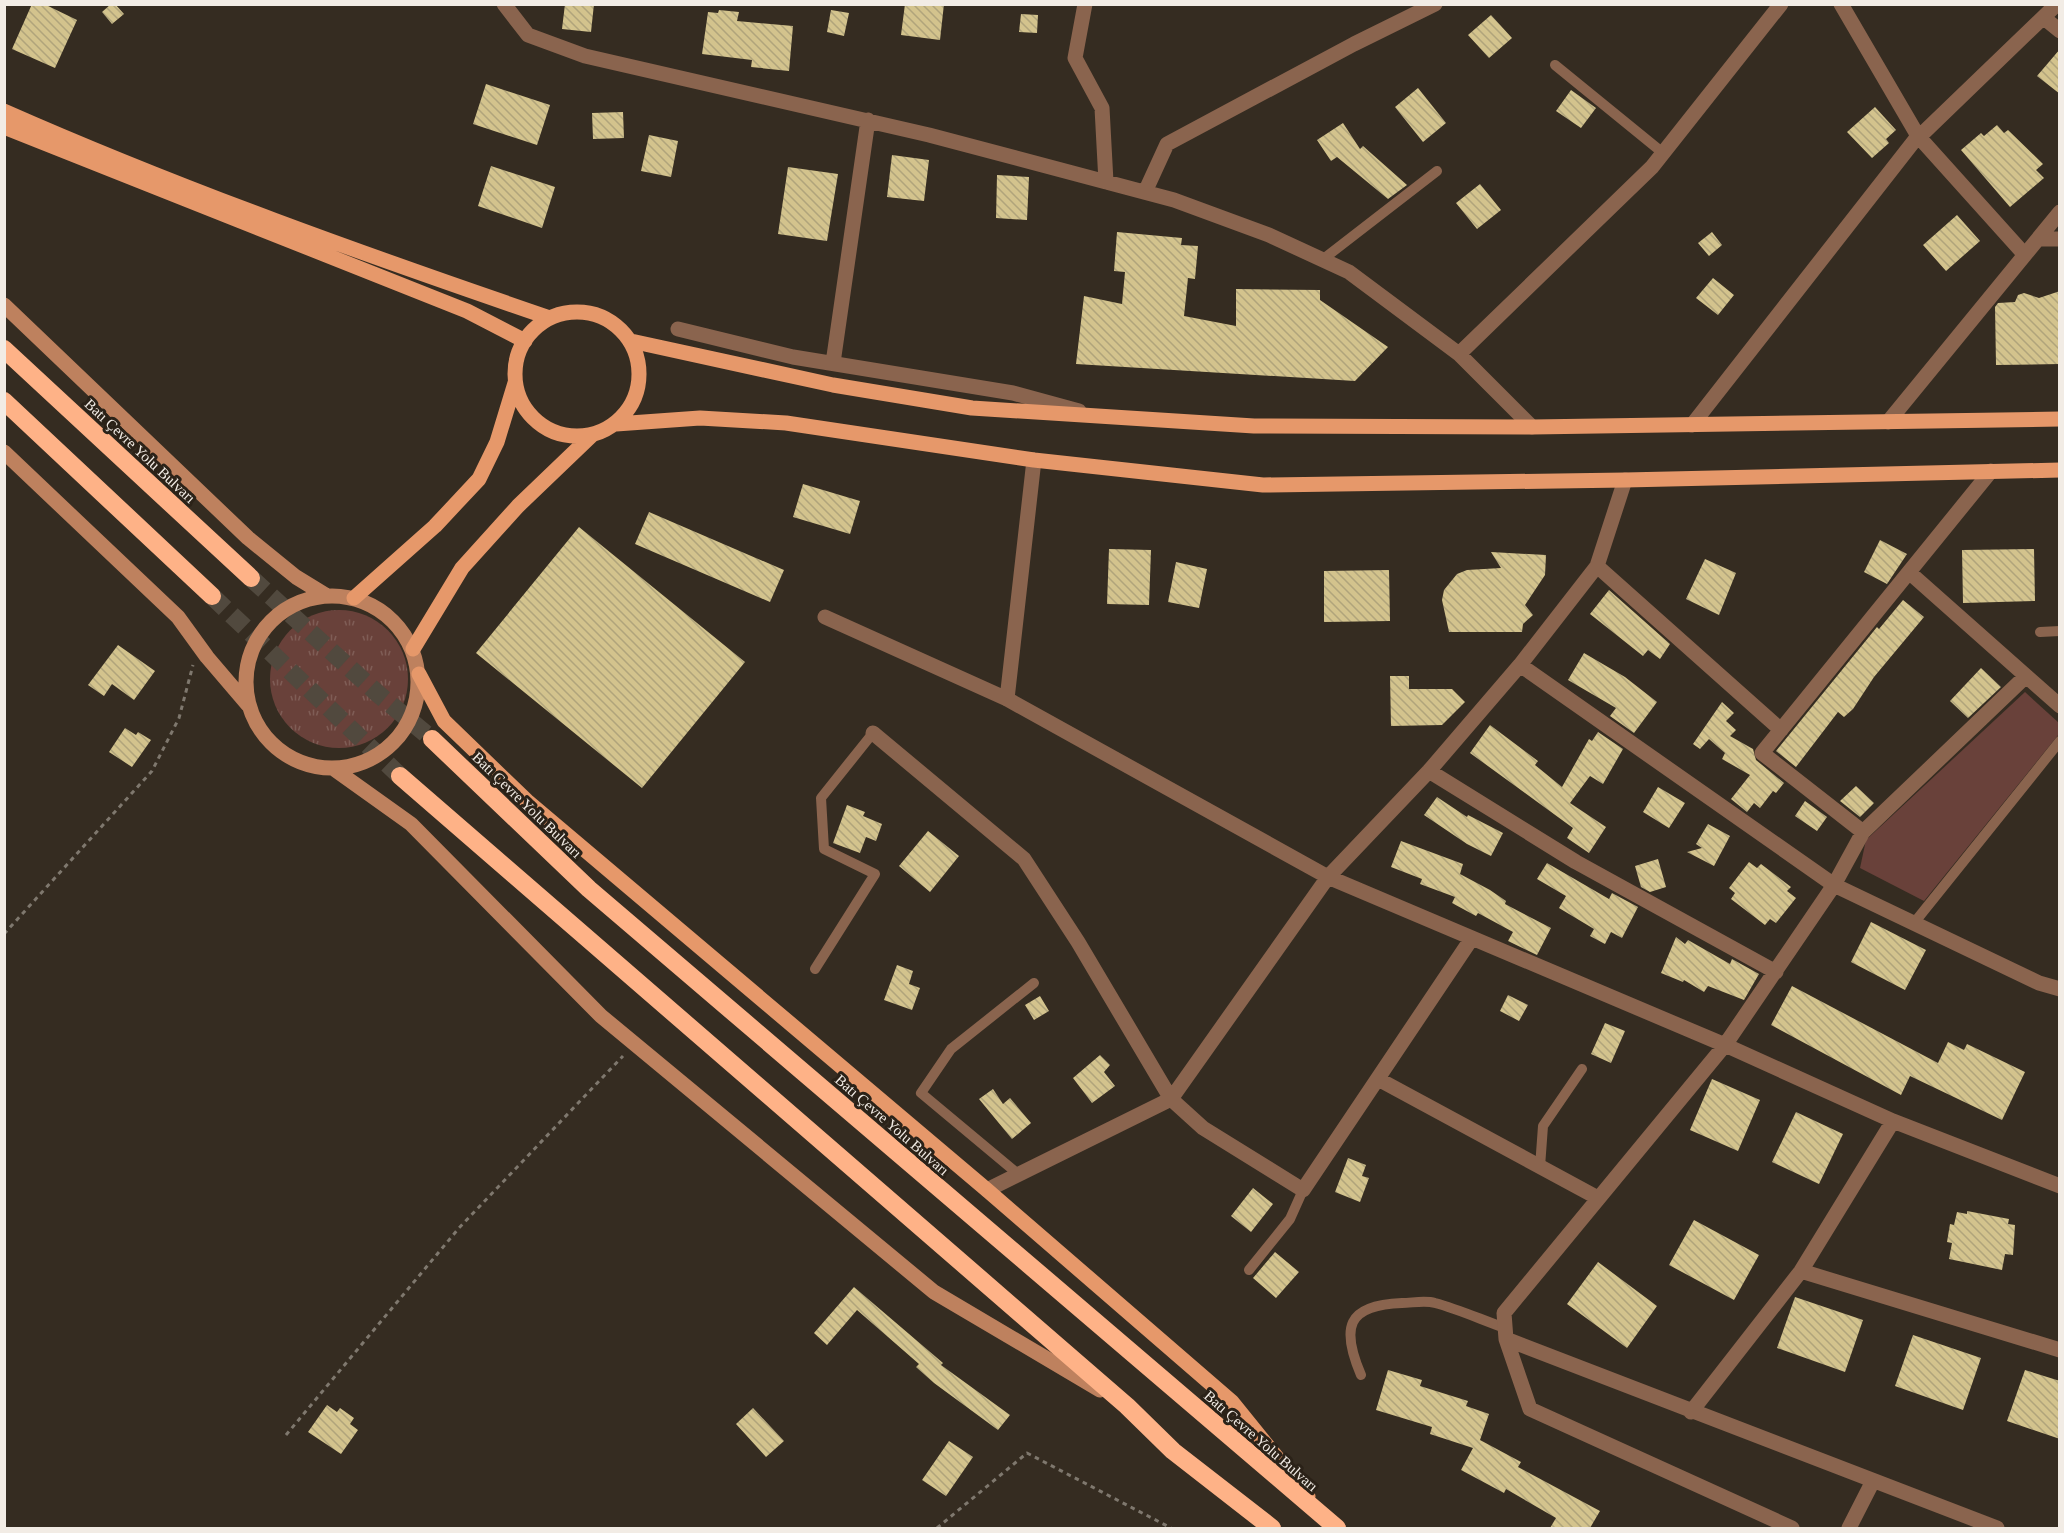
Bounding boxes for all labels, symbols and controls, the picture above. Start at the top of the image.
street label: Batı Çevre Yolu Bulvarı [82,396,198,506]
street label: Batı Çevre Yolu Bulvarı [469,749,585,861]
street label: Batı Çevre Yolu Bulvarı [832,1071,952,1179]
street label: Batı Çevre Yolu Bulvarı [1201,1387,1321,1495]

